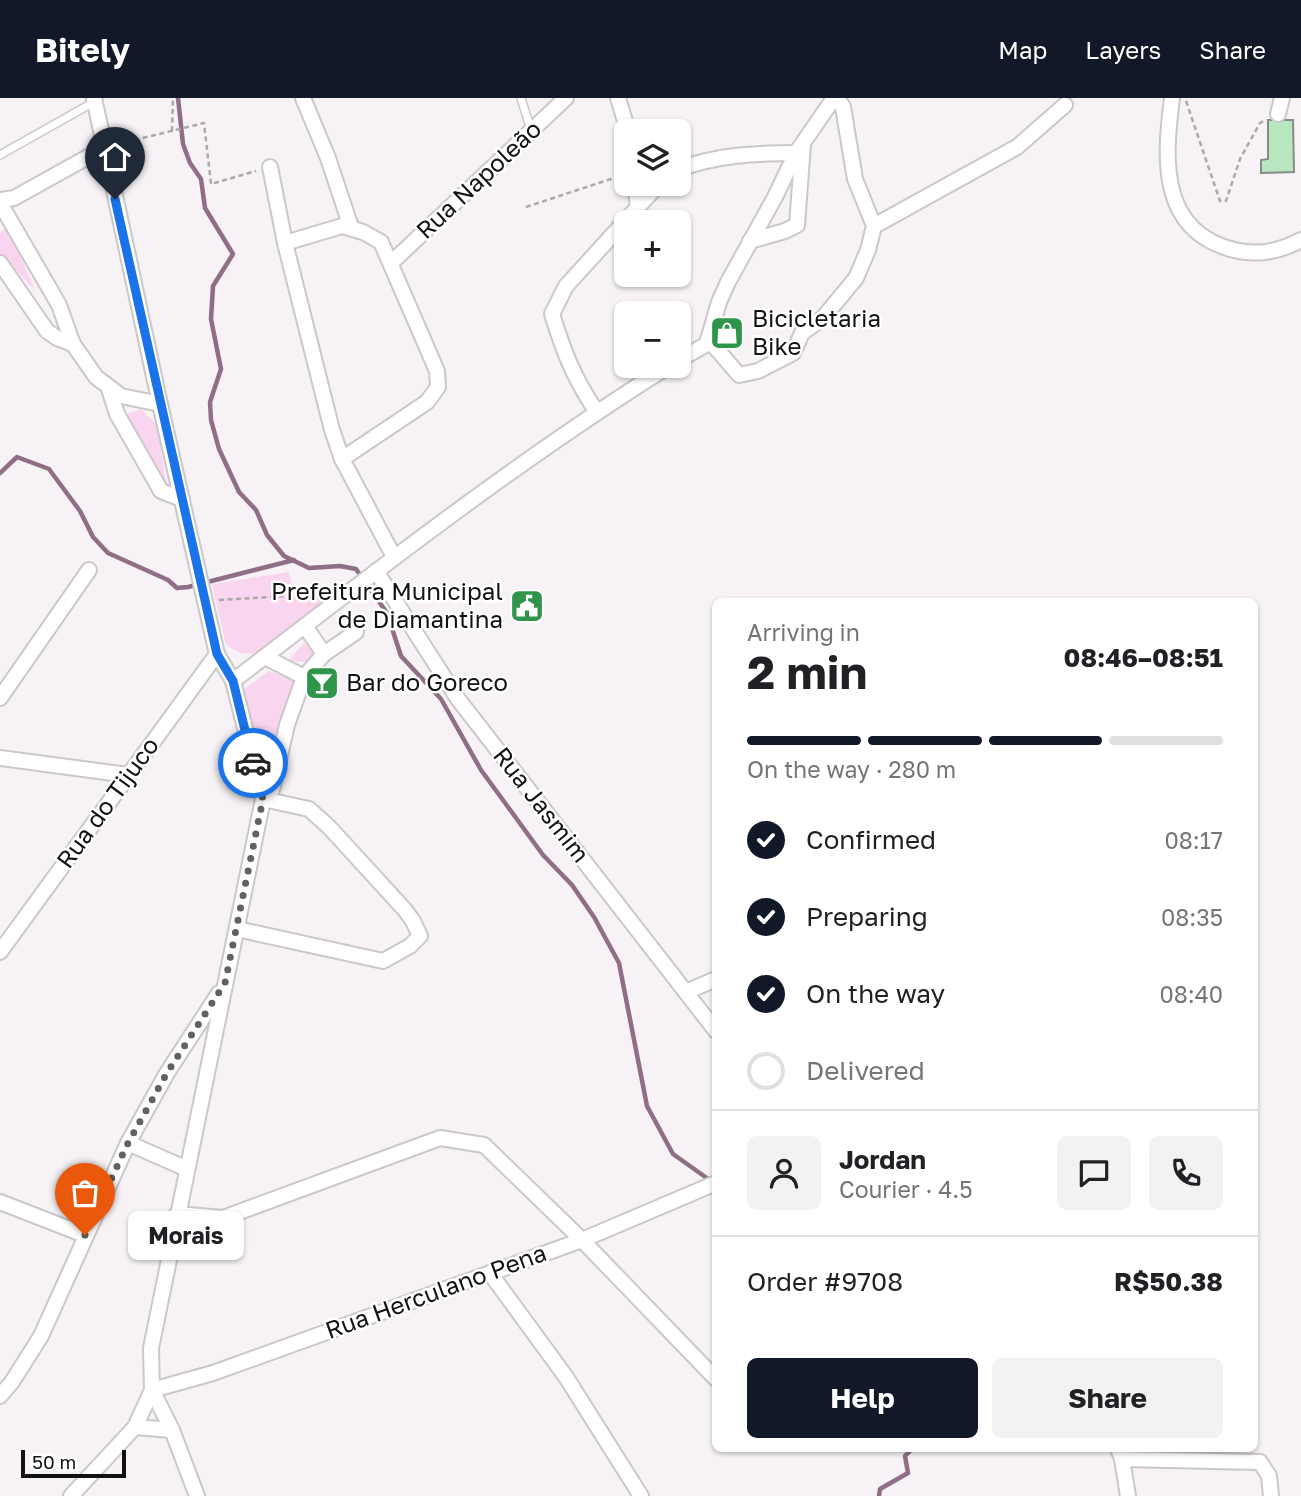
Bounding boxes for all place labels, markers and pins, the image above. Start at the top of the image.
pin [85,127,145,199]
place label: Bicicletaria Bike [752,303,881,360]
shop icon: Bicicletaria Bike [708,314,746,352]
place label: Prefeitura Municipal de Diamantina [271,576,503,633]
public building icon: Prefeitura Municipal de Diamantina [508,587,546,625]
bar icon: Bar do Goreco [303,664,341,702]
place label: Bar do Goreco [346,667,508,696]
pin [55,1163,115,1235]
callout: Morais [127,1210,242,1260]

